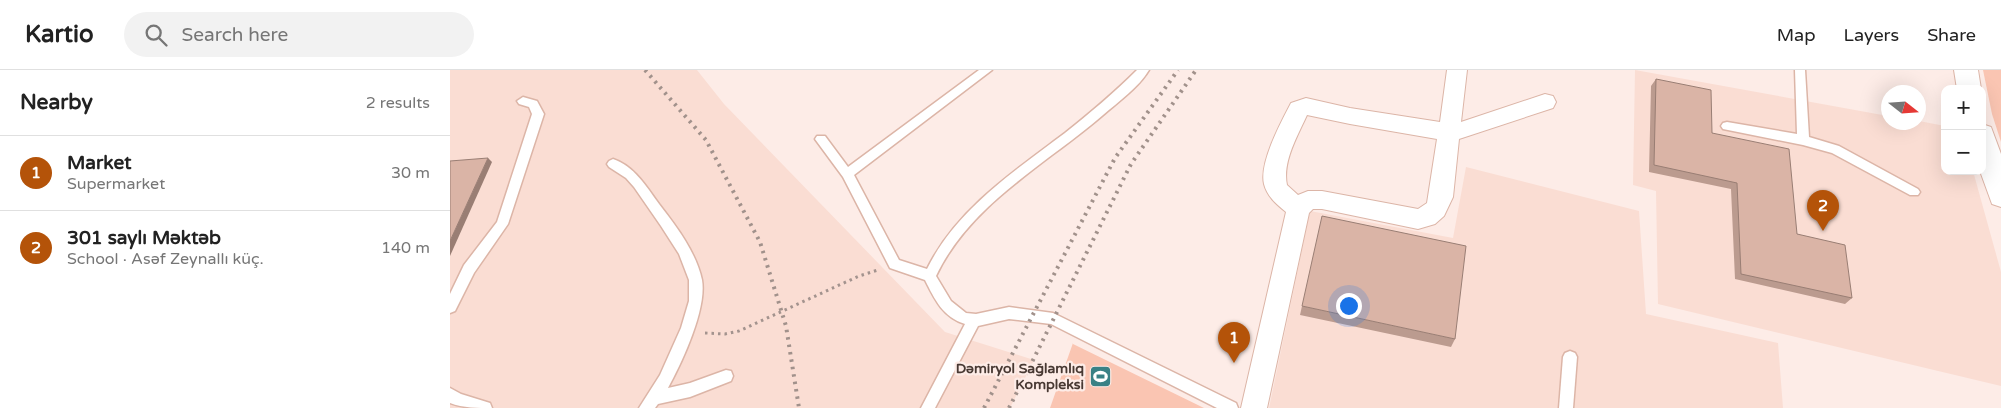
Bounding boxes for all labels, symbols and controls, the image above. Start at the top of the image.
search box [124,12,474,57]
text: Kartio [25,20,94,49]
icon: search [142,21,170,49]
text: Search here [182,24,288,46]
text: Map [1777,24,1816,46]
text: Layers [1844,24,1899,46]
text: Share [1927,24,1976,46]
north arrow [1881,85,1926,130]
map controls [1941,85,1986,175]
button: + [1941,85,1986,130]
text: Nearby [20,90,93,115]
text: 2 results [366,93,430,113]
button: − [1941,130,1986,175]
text: Market [67,152,132,174]
text: 1 [31,163,41,183]
text: 30 m [391,163,430,183]
text: Supermarket [67,174,165,194]
pin: 2 [1807,190,1839,231]
text: 301 saylı Məktəb [67,227,221,249]
text: 2 [31,238,41,258]
text: 140 m [381,238,430,258]
text: School · Asəf Zeynallı küç. [67,249,264,269]
your location [1336,293,1362,319]
pin: 1 [1218,322,1250,363]
place label: Dəmiryol Sağlamlıq Kompleksi [956,360,1084,393]
sports icon: Dəmiryol Sağlamlıq Kompleksi [1088,364,1112,388]

